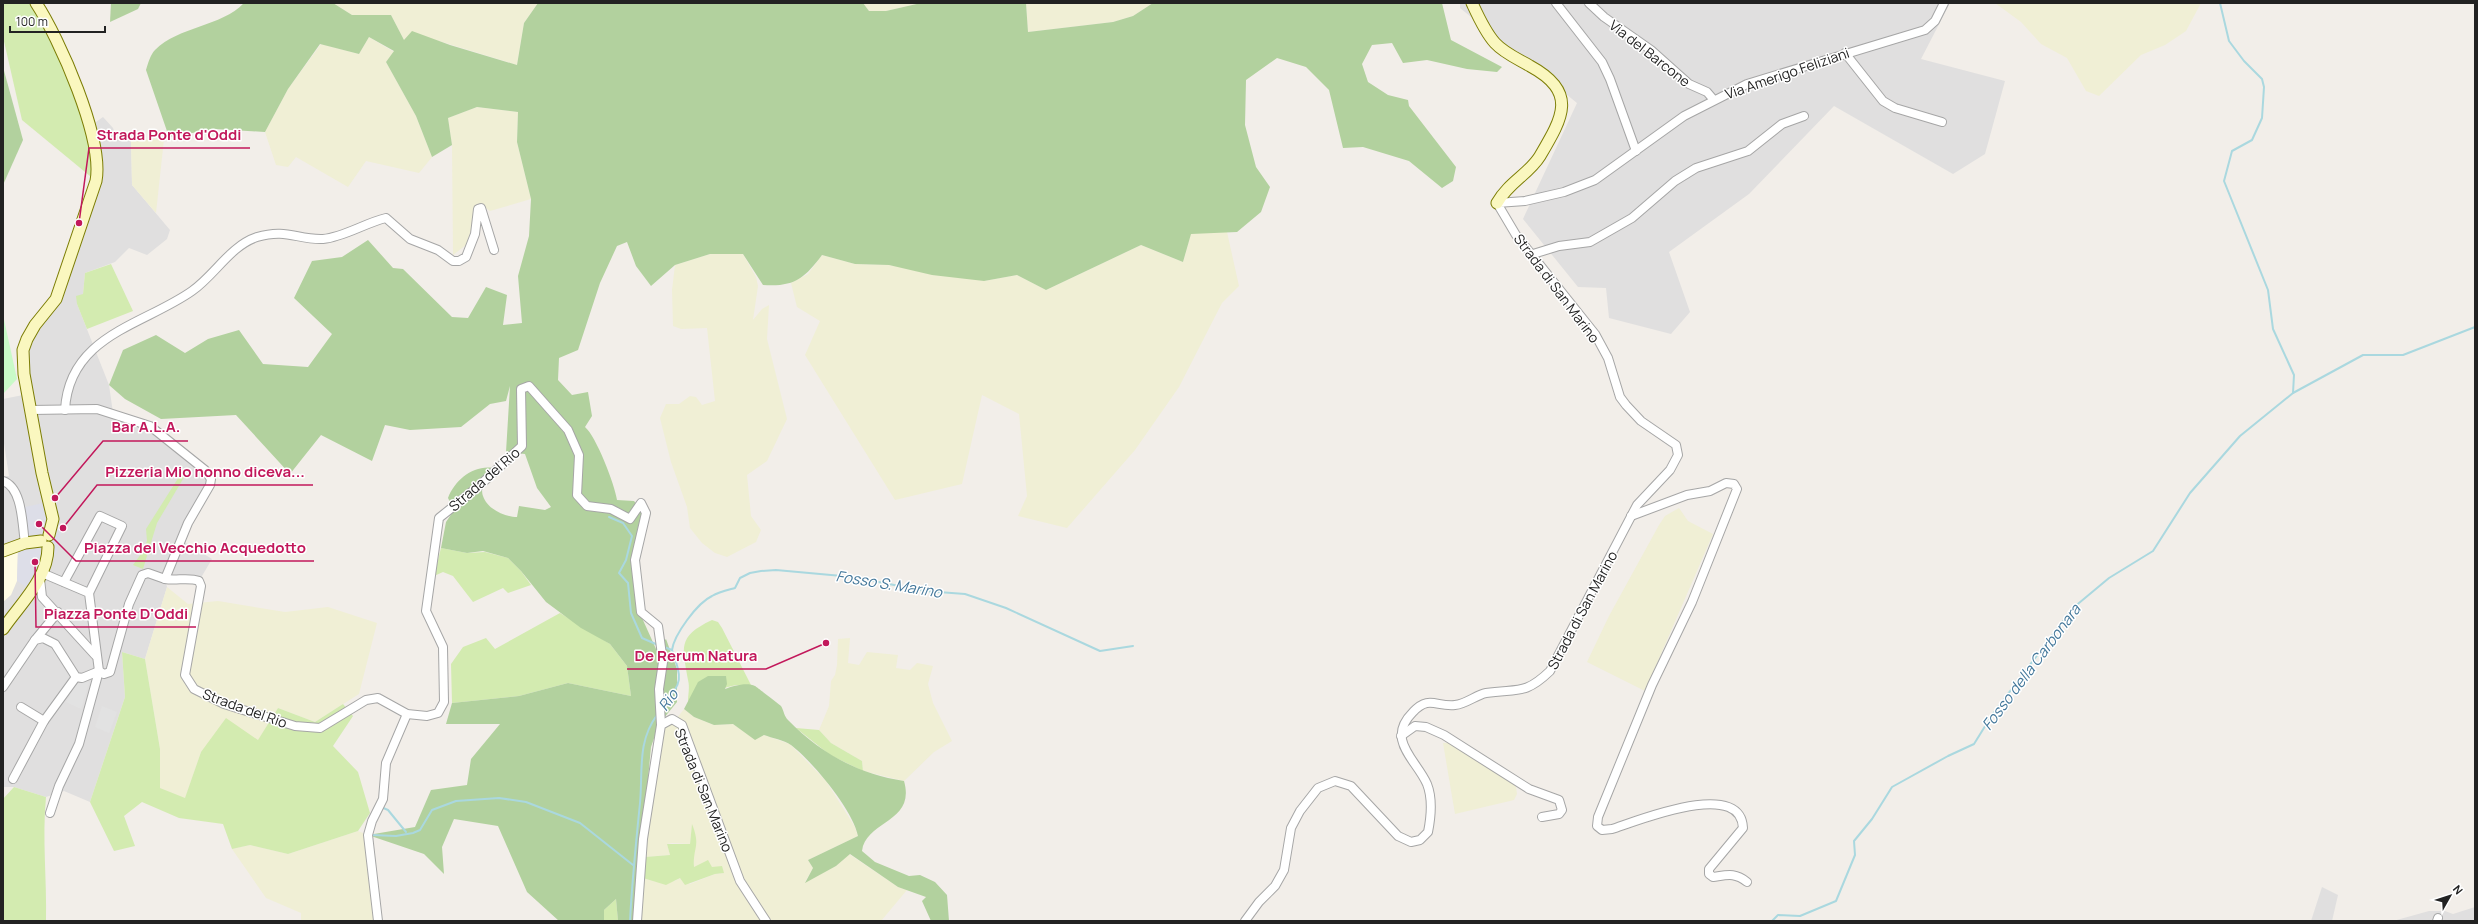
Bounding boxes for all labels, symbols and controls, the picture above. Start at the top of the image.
scale bar [10,8,105,34]
text: 100 m [16,13,48,30]
street label: Via del Barcone [1605,15,1695,91]
street label: Via Amerigo Feliziani [1722,43,1852,103]
callout: Strada Ponte d'Oddi [89,121,250,148]
text: Strada Ponte d'Oddi [96,124,242,145]
street label: Strada di San Marino [1510,230,1604,346]
callout: Bar A.L.A. [103,414,188,441]
text: Bar A.L.A. [112,416,180,437]
street label: Strada del Rio [444,443,524,515]
callout: Pizzeria Mio nonno diceva... [97,458,313,485]
text: Pizzeria Mio nonno diceva... [105,461,305,482]
callout: Piazza del Vecchio Acquedotto [76,534,314,561]
text: Piazza del Vecchio Acquedotto [84,537,306,558]
street label: Strada di San Marino [1543,547,1621,673]
water label: Fosso S. Marino [835,565,945,603]
water label: Fosso della Carbonara [1977,599,2086,734]
callout: Piazza Ponte D'Oddi [36,600,196,627]
text: Piazza Ponte D'Oddi [44,603,188,624]
callout: De Rerum Natura [627,642,766,669]
text: De Rerum Natura [634,645,758,666]
street label: Strada del Rio [200,684,290,732]
water label: Rio [653,684,684,715]
street label: Strada di San Marino [670,725,738,855]
north arrow [2430,876,2470,916]
text: N [2450,882,2467,897]

